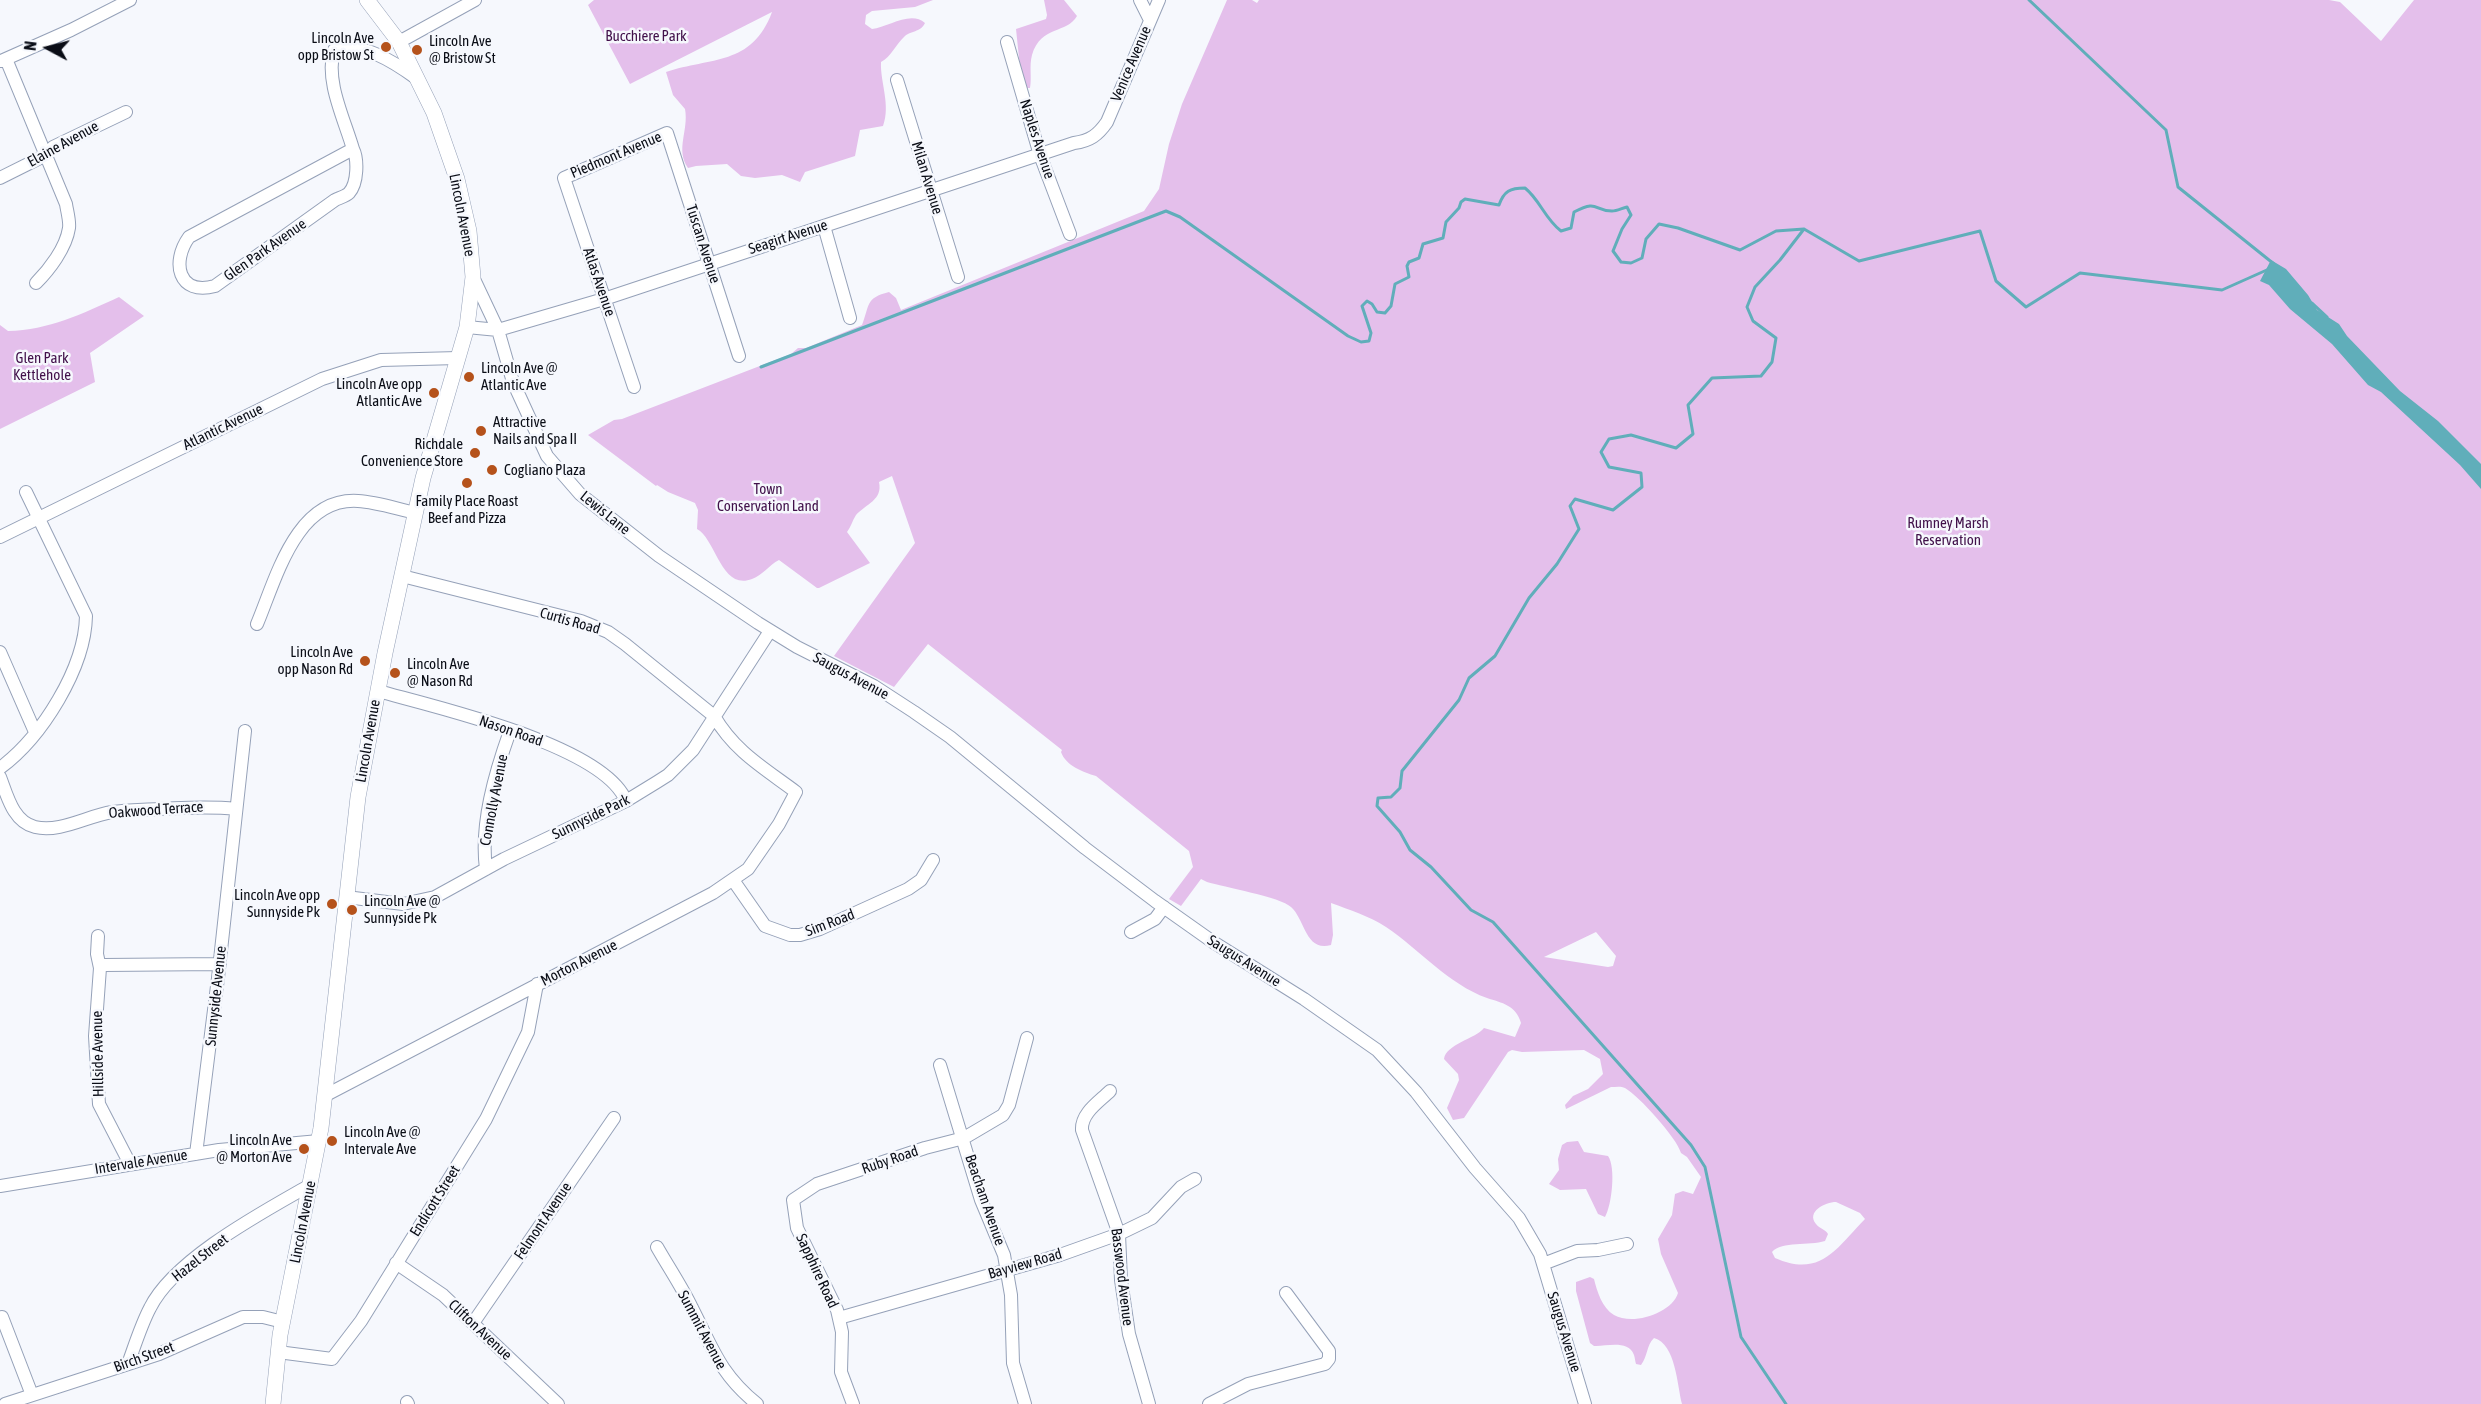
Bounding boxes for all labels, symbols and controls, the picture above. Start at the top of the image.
north arrow [18,18,78,78]
street label: Venice Avenue [1107,23,1155,105]
park label: Bucchiere Park [605,27,687,45]
place label: Lincoln Ave opp Bristow St [298,29,374,64]
place label: Lincoln Ave @ Bristow St [429,32,496,67]
text: N [21,40,40,52]
marker: Lincoln Ave opp Bristow St [379,40,393,54]
marker: Lincoln Ave @ Bristow St [410,43,424,57]
street label: Naples Avenue [1016,97,1058,181]
street label: Elaine Avenue [24,117,102,171]
street label: Piedmont Avenue [568,128,664,182]
street label: Milan Avenue [907,139,947,217]
street label: Lincoln Avenue [445,172,479,258]
street label: Tuscan Avenue [682,202,724,286]
street label: Glen Park Avenue [220,215,310,285]
street label: Seagirt Avenue [746,216,830,258]
street label: Atlas Avenue [579,245,619,319]
park label: Glen Park Kettlehole [13,349,71,384]
place label: Lincoln Ave @ Atlantic Ave [481,359,557,394]
marker: Lincoln Ave @ Atlantic Ave [462,370,476,384]
place label: Lincoln Ave opp Atlantic Ave [336,375,422,410]
marker: Lincoln Ave opp Atlantic Ave [427,386,441,400]
street label: Atlantic Avenue [180,400,266,454]
place label: Attractive Nails and Spa II [493,413,577,448]
marker: Attractive Nails and Spa II [474,424,488,438]
place label: Richdale Convenience Store [361,435,463,470]
marker: Richdale Convenience Store [468,446,482,460]
place label: Cogliano Plaza [504,461,586,479]
marker: Cogliano Plaza [485,463,499,477]
marker: Family Place Roast Beef and Pizza [460,476,474,490]
park label: Town Conservation Land [717,480,819,515]
street label: Lewis Lane [576,487,634,539]
place label: Family Place Roast Beef and Pizza [416,492,518,527]
park label: Rumney Marsh Reservation [1907,514,1989,549]
street label: Curtis Road [538,604,602,638]
place label: Lincoln Ave opp Nason Rd [278,643,353,678]
street label: Saugus Avenue [810,649,892,703]
marker: Lincoln Ave opp Nason Rd [358,654,372,668]
place label: Lincoln Ave @ Nason Rd [407,655,473,690]
marker: Lincoln Ave @ Nason Rd [388,666,402,680]
street label: Lincoln Avenue [352,698,384,784]
street label: Nason Road [477,712,545,750]
street label: Connolly Avenue [476,753,512,847]
street label: Sunnyside Park [549,790,633,844]
street label: Oakwood Terrace [108,798,204,822]
place label: Lincoln Ave opp Sunnyside Pk [234,886,320,921]
place label: Lincoln Ave @ Sunnyside Pk [364,892,440,927]
marker: Lincoln Ave opp Sunnyside Pk [325,897,339,911]
marker: Lincoln Ave @ Sunnyside Pk [345,903,359,917]
street label: Sim Road [803,905,857,941]
street label: Saugus Avenue [1204,931,1284,991]
street label: Morton Avenue [538,936,620,990]
street label: Sunnyside Avenue [202,945,230,1047]
street label: Hillside Avenue [88,1011,108,1097]
place label: Lincoln Ave @ Intervale Ave [344,1123,420,1158]
place label: Lincoln Ave @ Morton Ave [216,1131,292,1166]
marker: Lincoln Ave @ Intervale Ave [325,1134,339,1148]
marker: Lincoln Ave @ Morton Ave [297,1142,311,1156]
street label: Ruby Road [859,1142,921,1178]
street label: Intervale Avenue [93,1146,189,1178]
street label: Beacham Avenue [961,1152,1009,1248]
street label: Endicott Street [406,1162,464,1240]
street label: Lincoln Avenue [286,1179,320,1265]
street label: Felmont Avenue [511,1179,575,1263]
street label: Basswood Avenue [1107,1227,1137,1327]
street label: Hazel Street [168,1230,232,1286]
street label: Sapphire Road [792,1231,842,1311]
street label: Bayview Road [986,1245,1064,1283]
street label: Summit Avenue [674,1288,730,1372]
street label: Saugus Avenue [1543,1290,1585,1374]
street label: Clifton Avenue [444,1296,516,1364]
street label: Birch Street [111,1338,177,1376]

